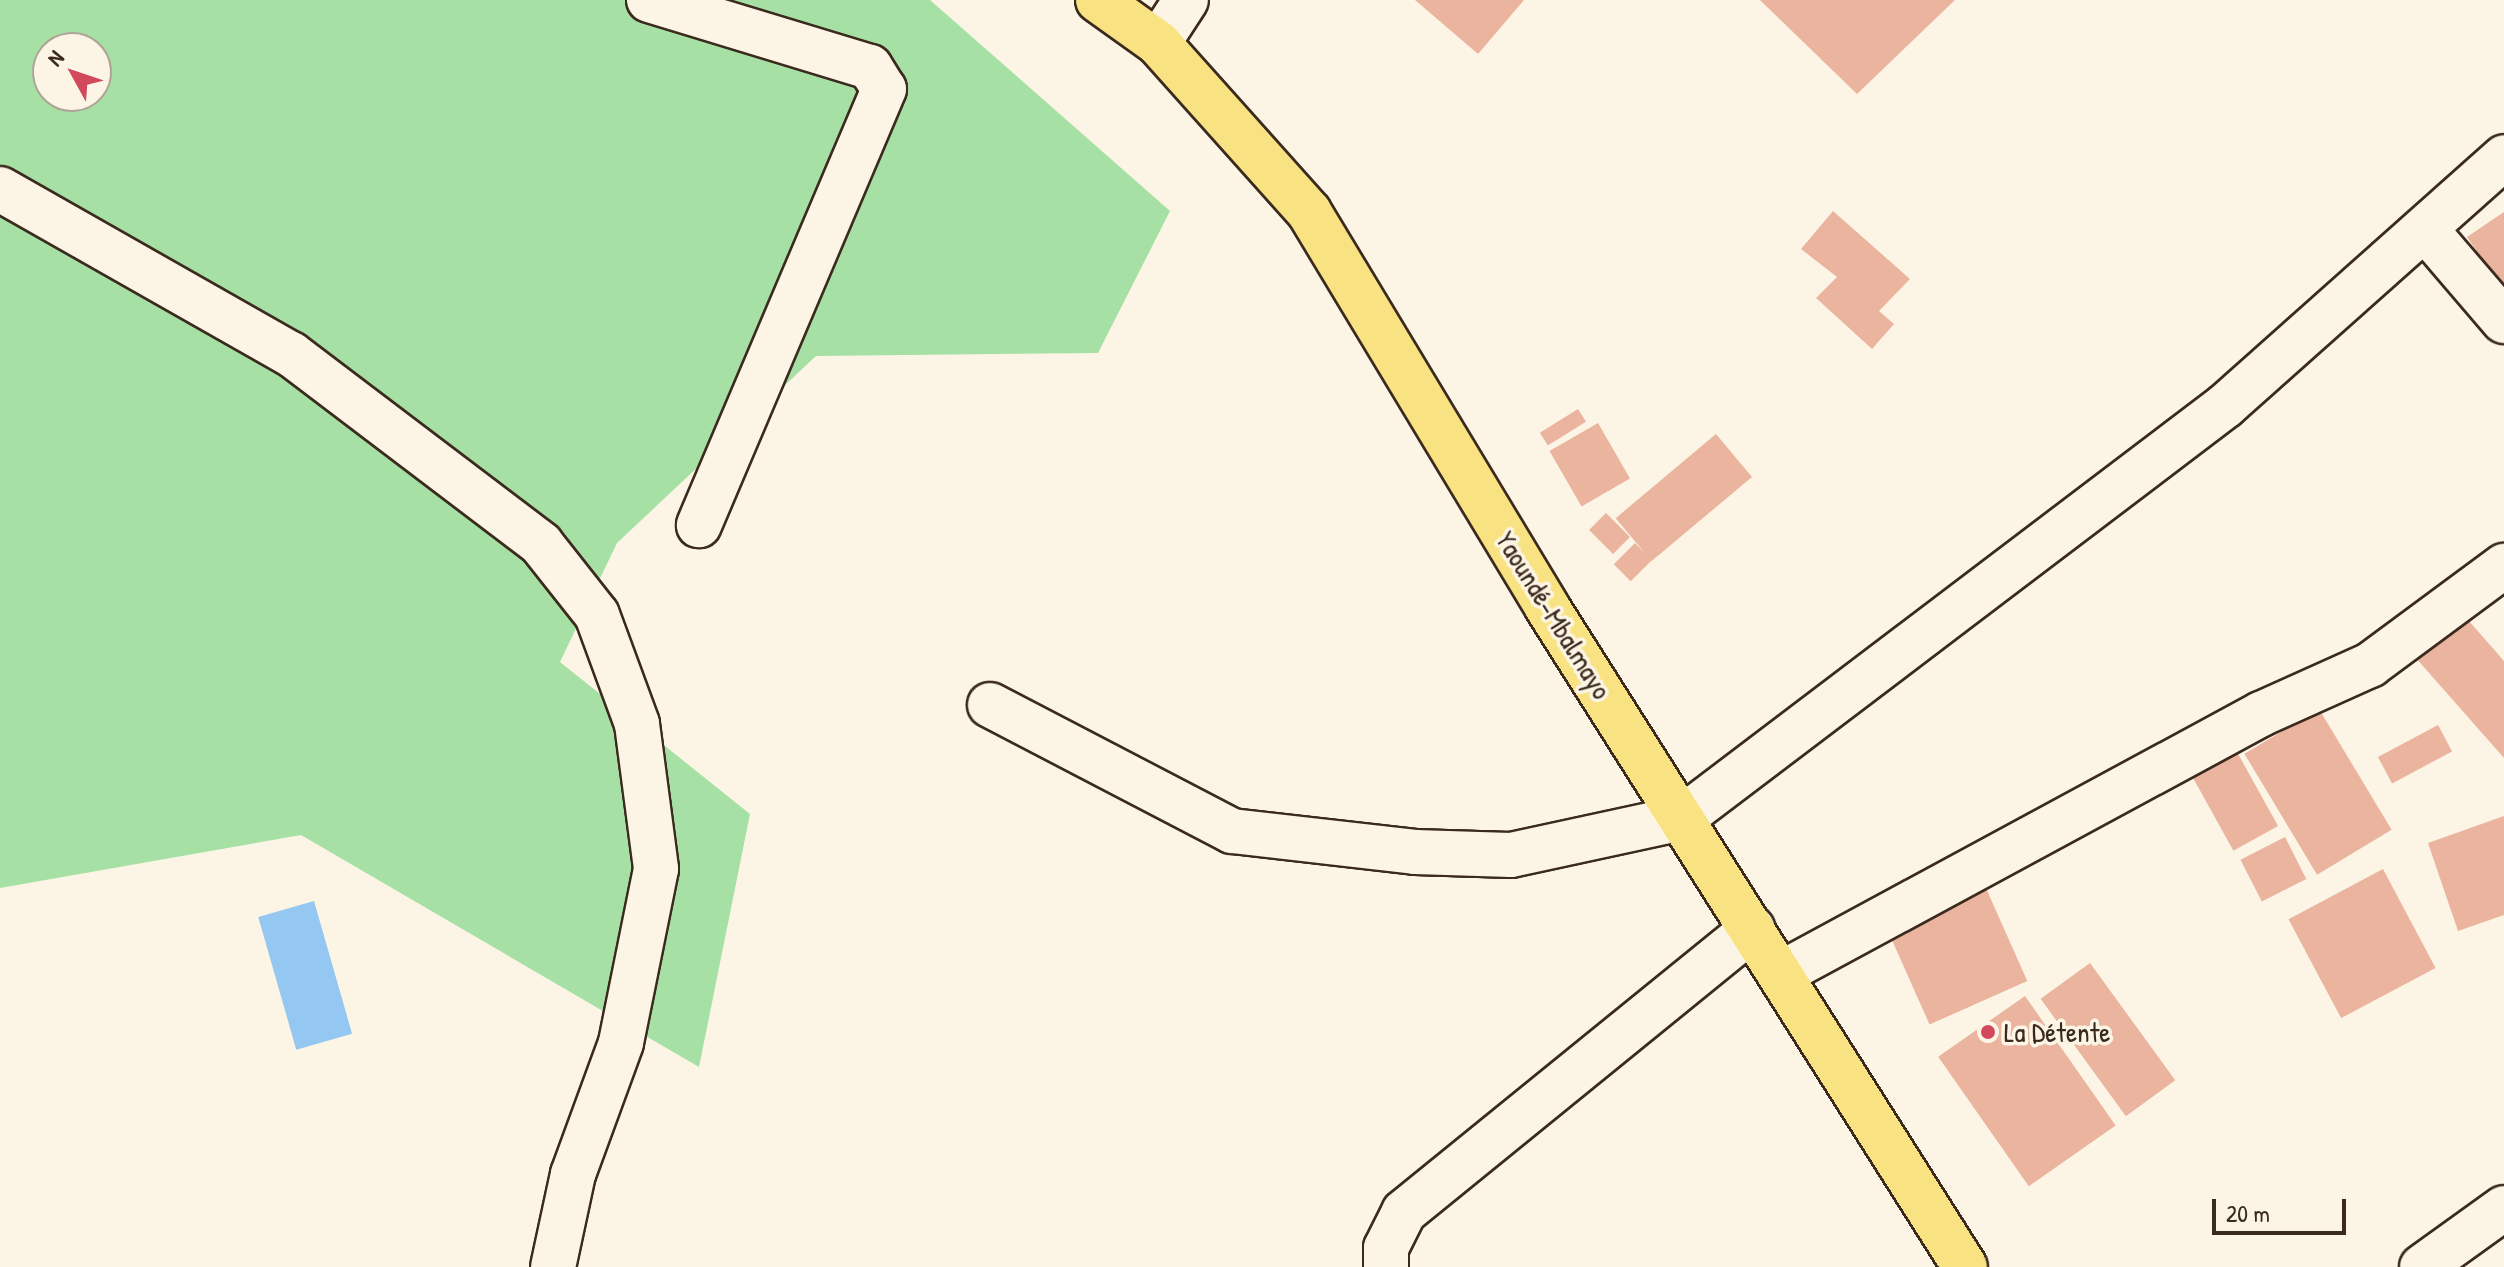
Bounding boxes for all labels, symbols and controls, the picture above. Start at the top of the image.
north arrow [32,32,112,112]
text: N [40,44,70,72]
street label: Yaoundé-Mbalmayo [1489,525,1619,705]
place label: La Détente [2004,1015,2110,1049]
marker: La Détente [1979,1023,1997,1041]
scale bar [2216,1183,2350,1233]
text: 20 m [2226,1197,2270,1229]

